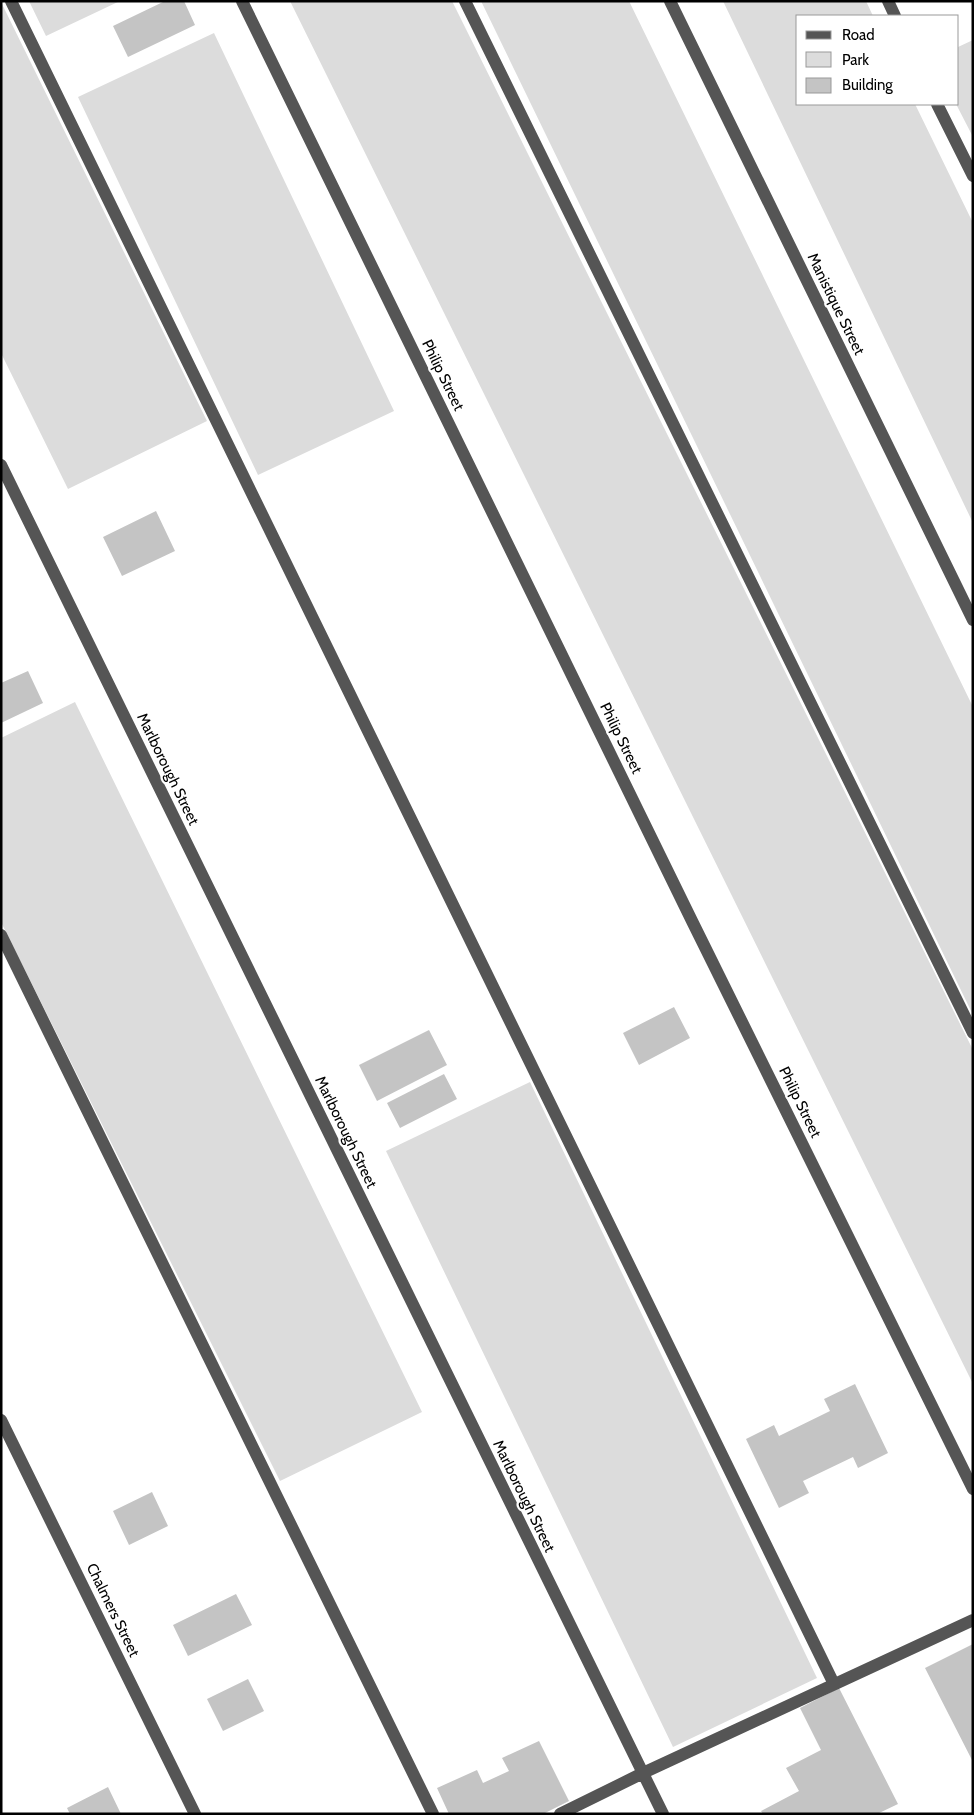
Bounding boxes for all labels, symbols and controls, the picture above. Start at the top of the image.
legend [796,15,959,105]
text: Road [842,26,875,44]
text: Park [842,51,869,69]
text: Building [842,76,893,94]
street label: Manistique Street [804,250,868,358]
street label: Philip Street [418,337,468,413]
street label: Philip Street [596,700,646,776]
street label: Marlborough Street [133,710,203,828]
street label: Philip Street [775,1064,825,1140]
street label: Marlborough Street [311,1073,381,1191]
street label: Marlborough Street [489,1437,559,1555]
street label: Chalmers Street [83,1560,143,1660]

